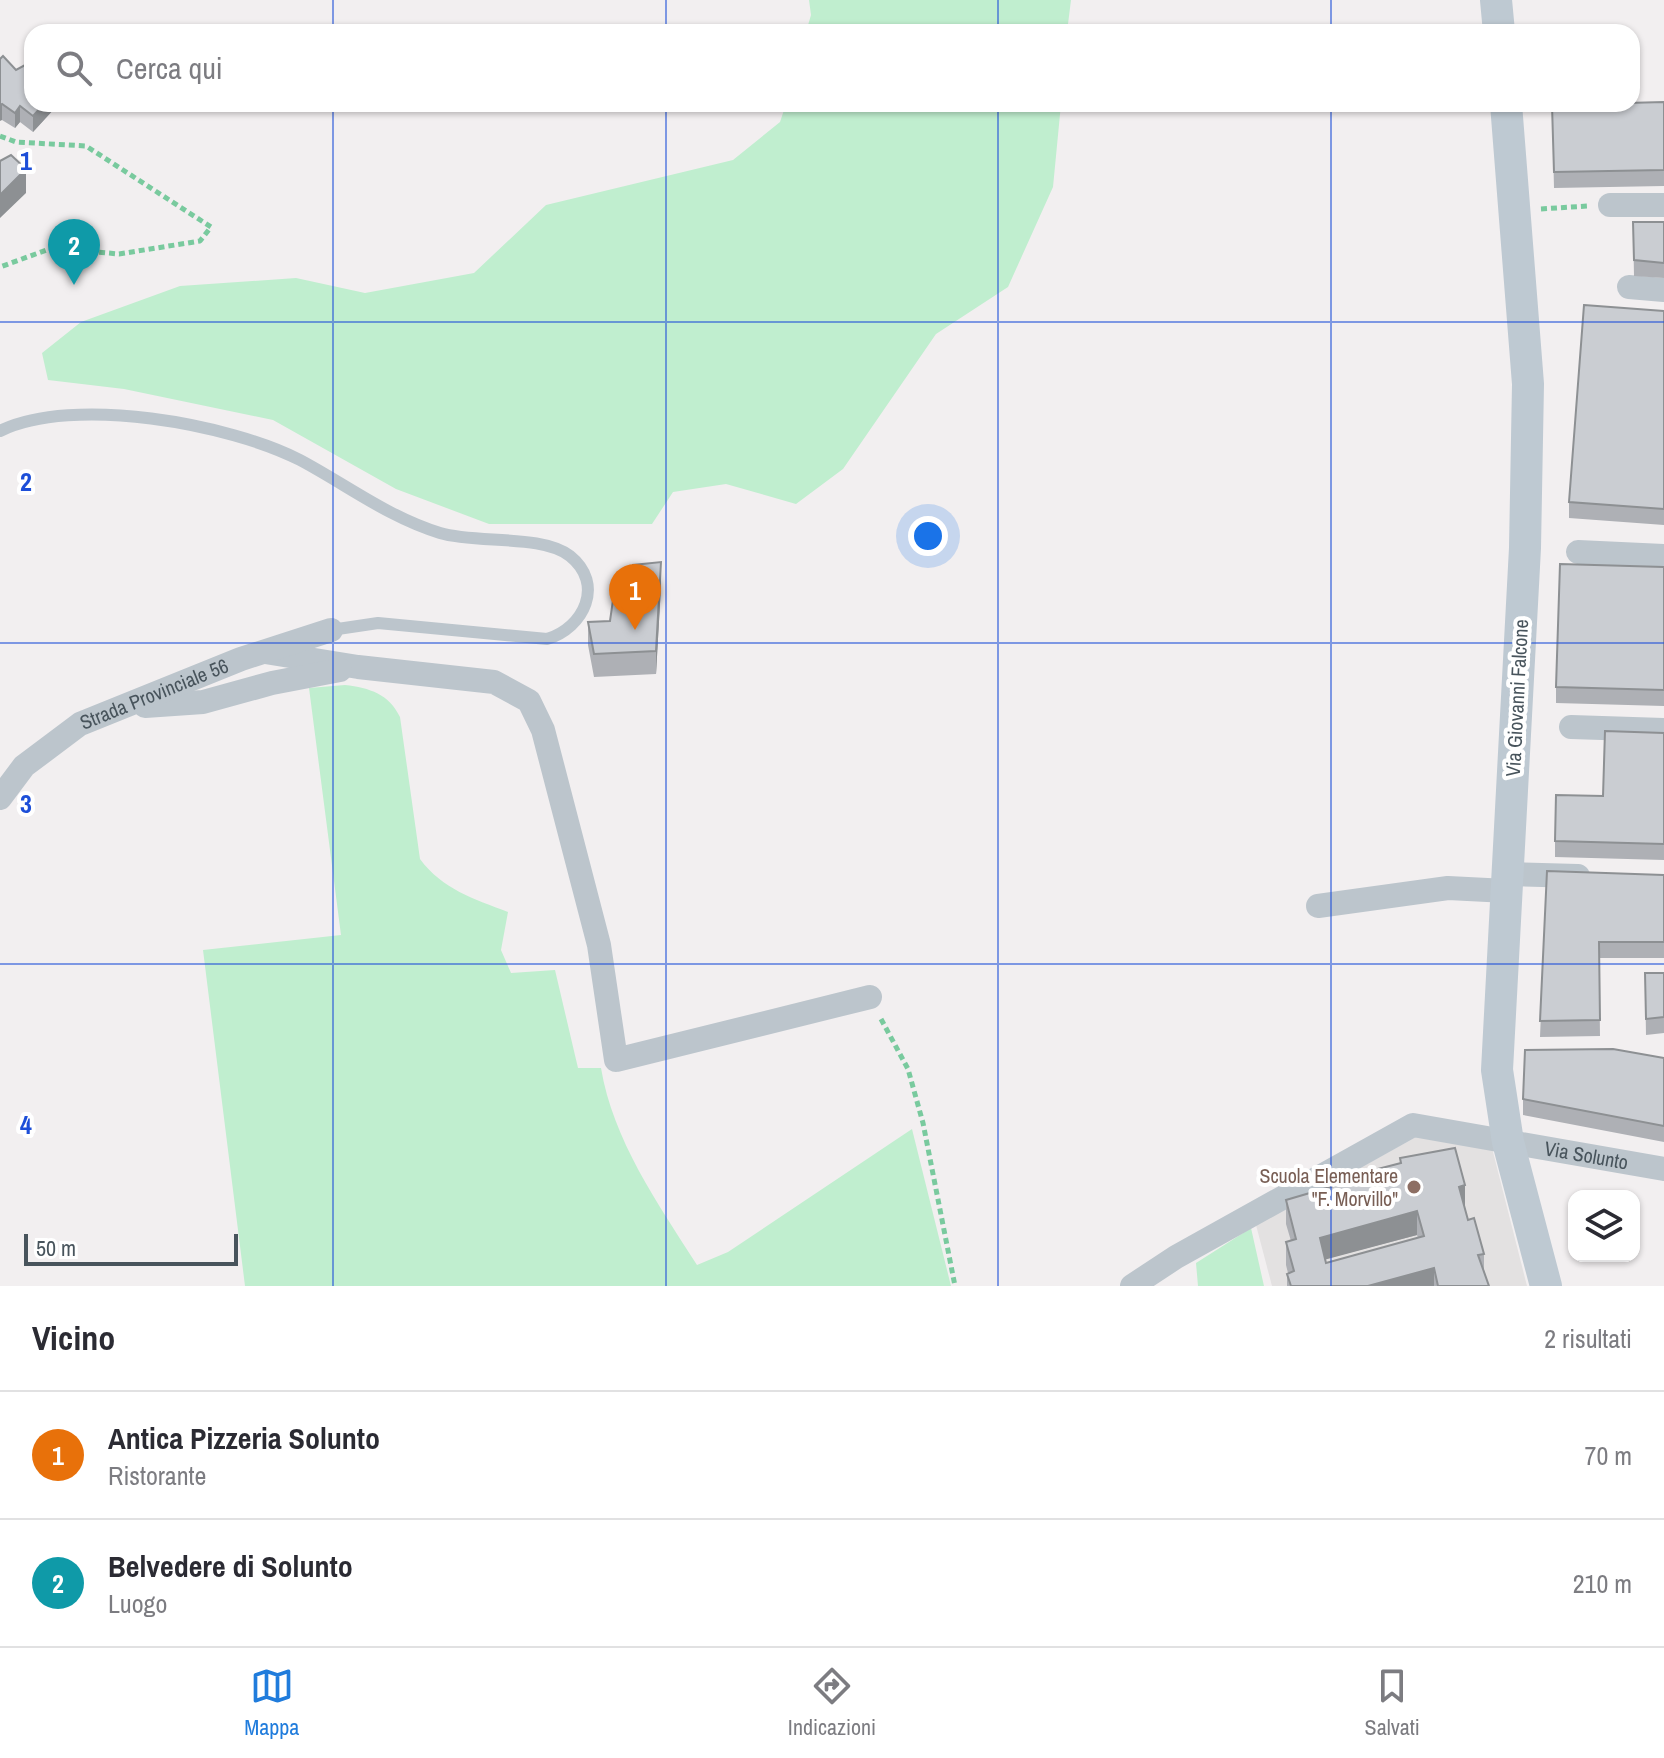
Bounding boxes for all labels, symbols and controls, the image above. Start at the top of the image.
search box [24,24,1640,112]
icon: search [52,46,96,90]
text: Cerca qui [116,48,223,88]
text: 1 [20,143,32,178]
pin: 2 [48,219,100,285]
text: 2 [20,464,32,499]
your location [908,516,948,556]
pin: 1 [609,564,661,630]
street label: Via Giovanni Falcone [1499,619,1534,777]
street label: Strada Provinciale 56 [76,652,232,736]
text: 3 [20,786,32,821]
text: 4 [20,1107,32,1142]
street label: Via Solunto [1542,1134,1630,1175]
place label: Scuola Elementare "F. Morvillo" [1259,1162,1398,1212]
marker: Scuola Elementare "F. Morvillo" [1405,1178,1423,1196]
map controls [1568,1190,1640,1262]
button: layers [1568,1190,1640,1262]
scale bar [24,1230,238,1266]
text: 50 m [36,1233,76,1263]
text: Vicino [32,1315,115,1361]
text: 2 risultati [1544,1321,1632,1356]
text: Antica Pizzeria Solunto [108,1418,380,1458]
text: 1 [52,1438,64,1473]
text: 70 m [1585,1438,1632,1473]
text: Ristorante [108,1458,206,1493]
text: Belvedere di Solunto [108,1546,353,1586]
text: 2 [52,1566,64,1601]
text: 210 m [1573,1566,1632,1601]
text: Luogo [108,1586,167,1621]
tab: Mappa [244,1664,299,1742]
tab: Indicazioni [788,1664,876,1742]
tab: Salvati [1365,1664,1420,1742]

